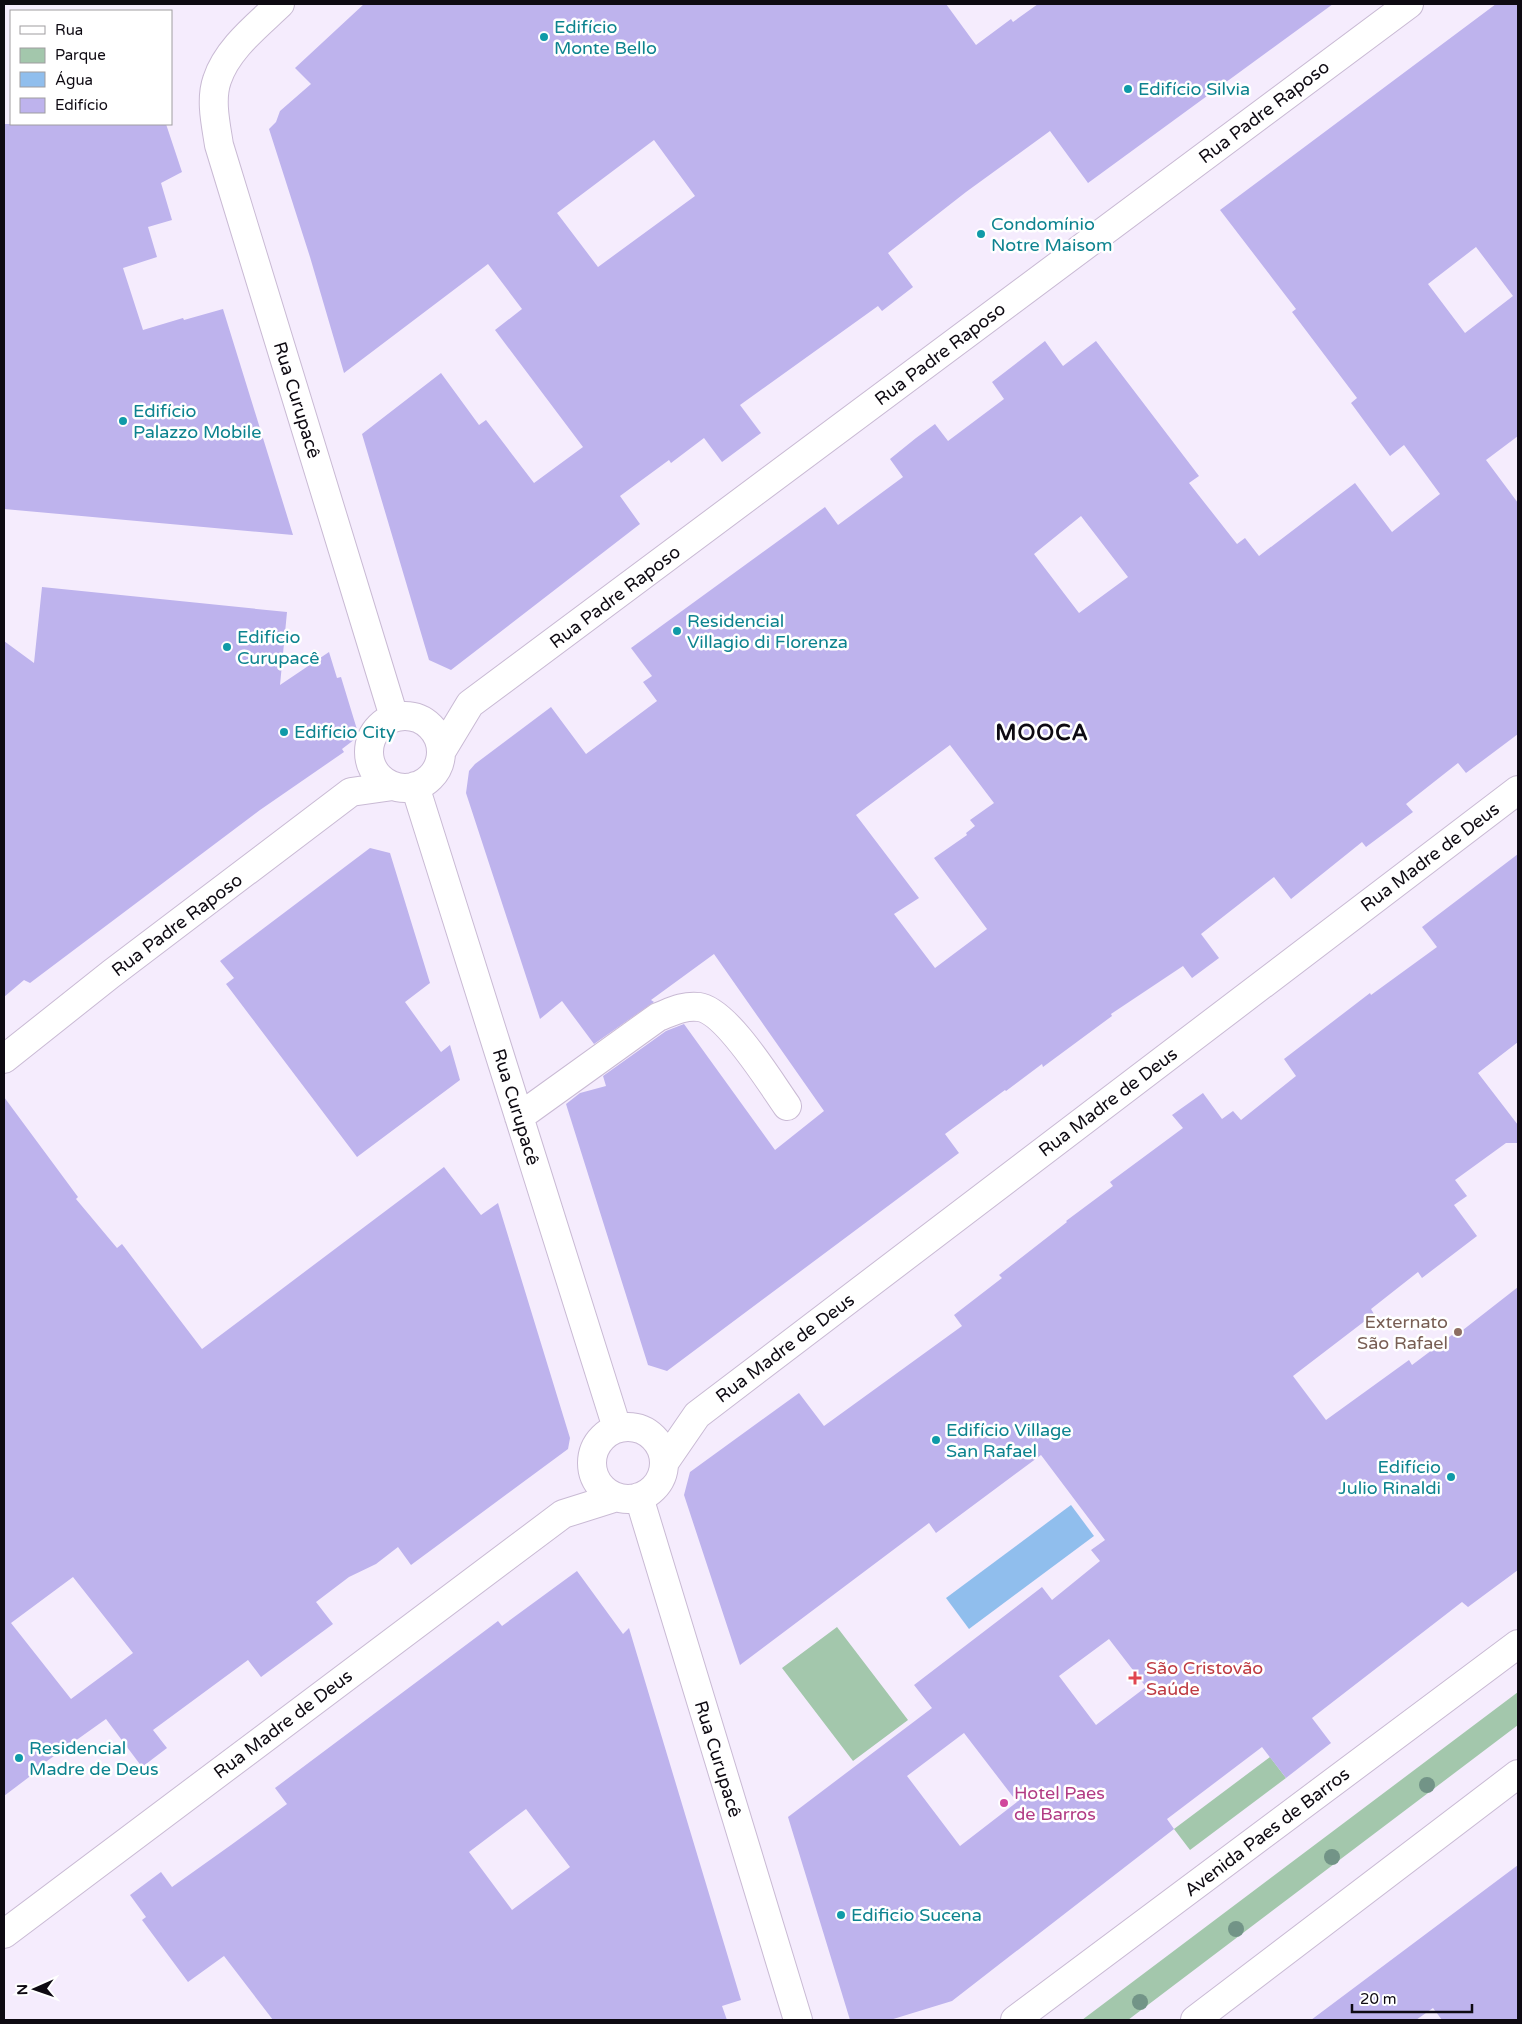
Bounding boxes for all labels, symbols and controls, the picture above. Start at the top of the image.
legend [10,10,172,125]
place label: Edifício Monte Bello [554,16,657,59]
text: Rua [55,21,83,39]
marker: Edifício Monte Bello [538,31,550,43]
text: Parque [55,46,106,64]
street label: Rua Padre Raposo [1194,56,1334,168]
text: Água [55,71,93,89]
place label: Edifício Silvia [1138,78,1250,100]
marker: Edifício Silvia [1122,83,1134,95]
text: Edifício [55,96,108,114]
place label: Condomínio Notre Maisom [991,213,1113,256]
marker: Condomínio Notre Maisom [975,228,987,240]
street label: Rua Padre Raposo [870,298,1010,410]
street label: Rua Curupacê [269,339,325,461]
place label: Edifício Palazzo Mobile [133,400,261,443]
marker: Edifício Palazzo Mobile [117,415,129,427]
street label: Rua Padre Raposo [545,541,685,653]
place label: Residencial Villagio di Florenza [687,610,848,653]
marker: Residencial Villagio di Florenza [671,625,683,637]
place label: Edifício Curupacê [237,626,319,669]
marker: Edifício Curupacê [221,641,233,653]
district label: MOOCA [995,720,1089,746]
place label: Edifício City [294,721,396,743]
marker: Edifício City [278,726,290,738]
street label: Rua Madre de Deus [1356,798,1504,916]
street label: Rua Padre Raposo [107,869,247,981]
street label: Rua Madre de Deus [1034,1043,1182,1161]
street label: Rua Curupacê [488,1046,544,1168]
street label: Rua Madre de Deus [711,1289,859,1407]
place label: Externato São Rafael [1357,1311,1448,1354]
marker: Externato São Rafael [1452,1326,1464,1338]
place label: Edifício Village San Rafael [946,1419,1072,1462]
marker: Edifício Village San Rafael [930,1434,942,1446]
place label: Edifício Julio Rinaldi [1338,1456,1441,1499]
marker: Edifício Julio Rinaldi [1445,1471,1457,1483]
place label: São Cristovão Saúde [1146,1657,1263,1700]
street label: Rua Madre de Deus [209,1665,357,1783]
marker: São Cristovão Saúde [1128,1671,1142,1685]
street label: Rua Curupacê [690,1698,746,1820]
place label: Residencial Madre de Deus [29,1737,159,1780]
marker: Residencial Madre de Deus [13,1752,25,1764]
street label: Avenida Paes de Barros [1180,1763,1354,1901]
place label: Hotel Paes de Barros [1014,1782,1105,1825]
marker: Hotel Paes de Barros [998,1797,1010,1809]
place label: Edificio Sucena [851,1904,982,1926]
marker: Edificio Sucena [835,1909,847,1921]
north arrow [10,1964,60,2014]
scale bar [1352,1982,1472,2014]
text: N [14,1984,31,1995]
text: 20 m [1360,1990,1397,2008]

